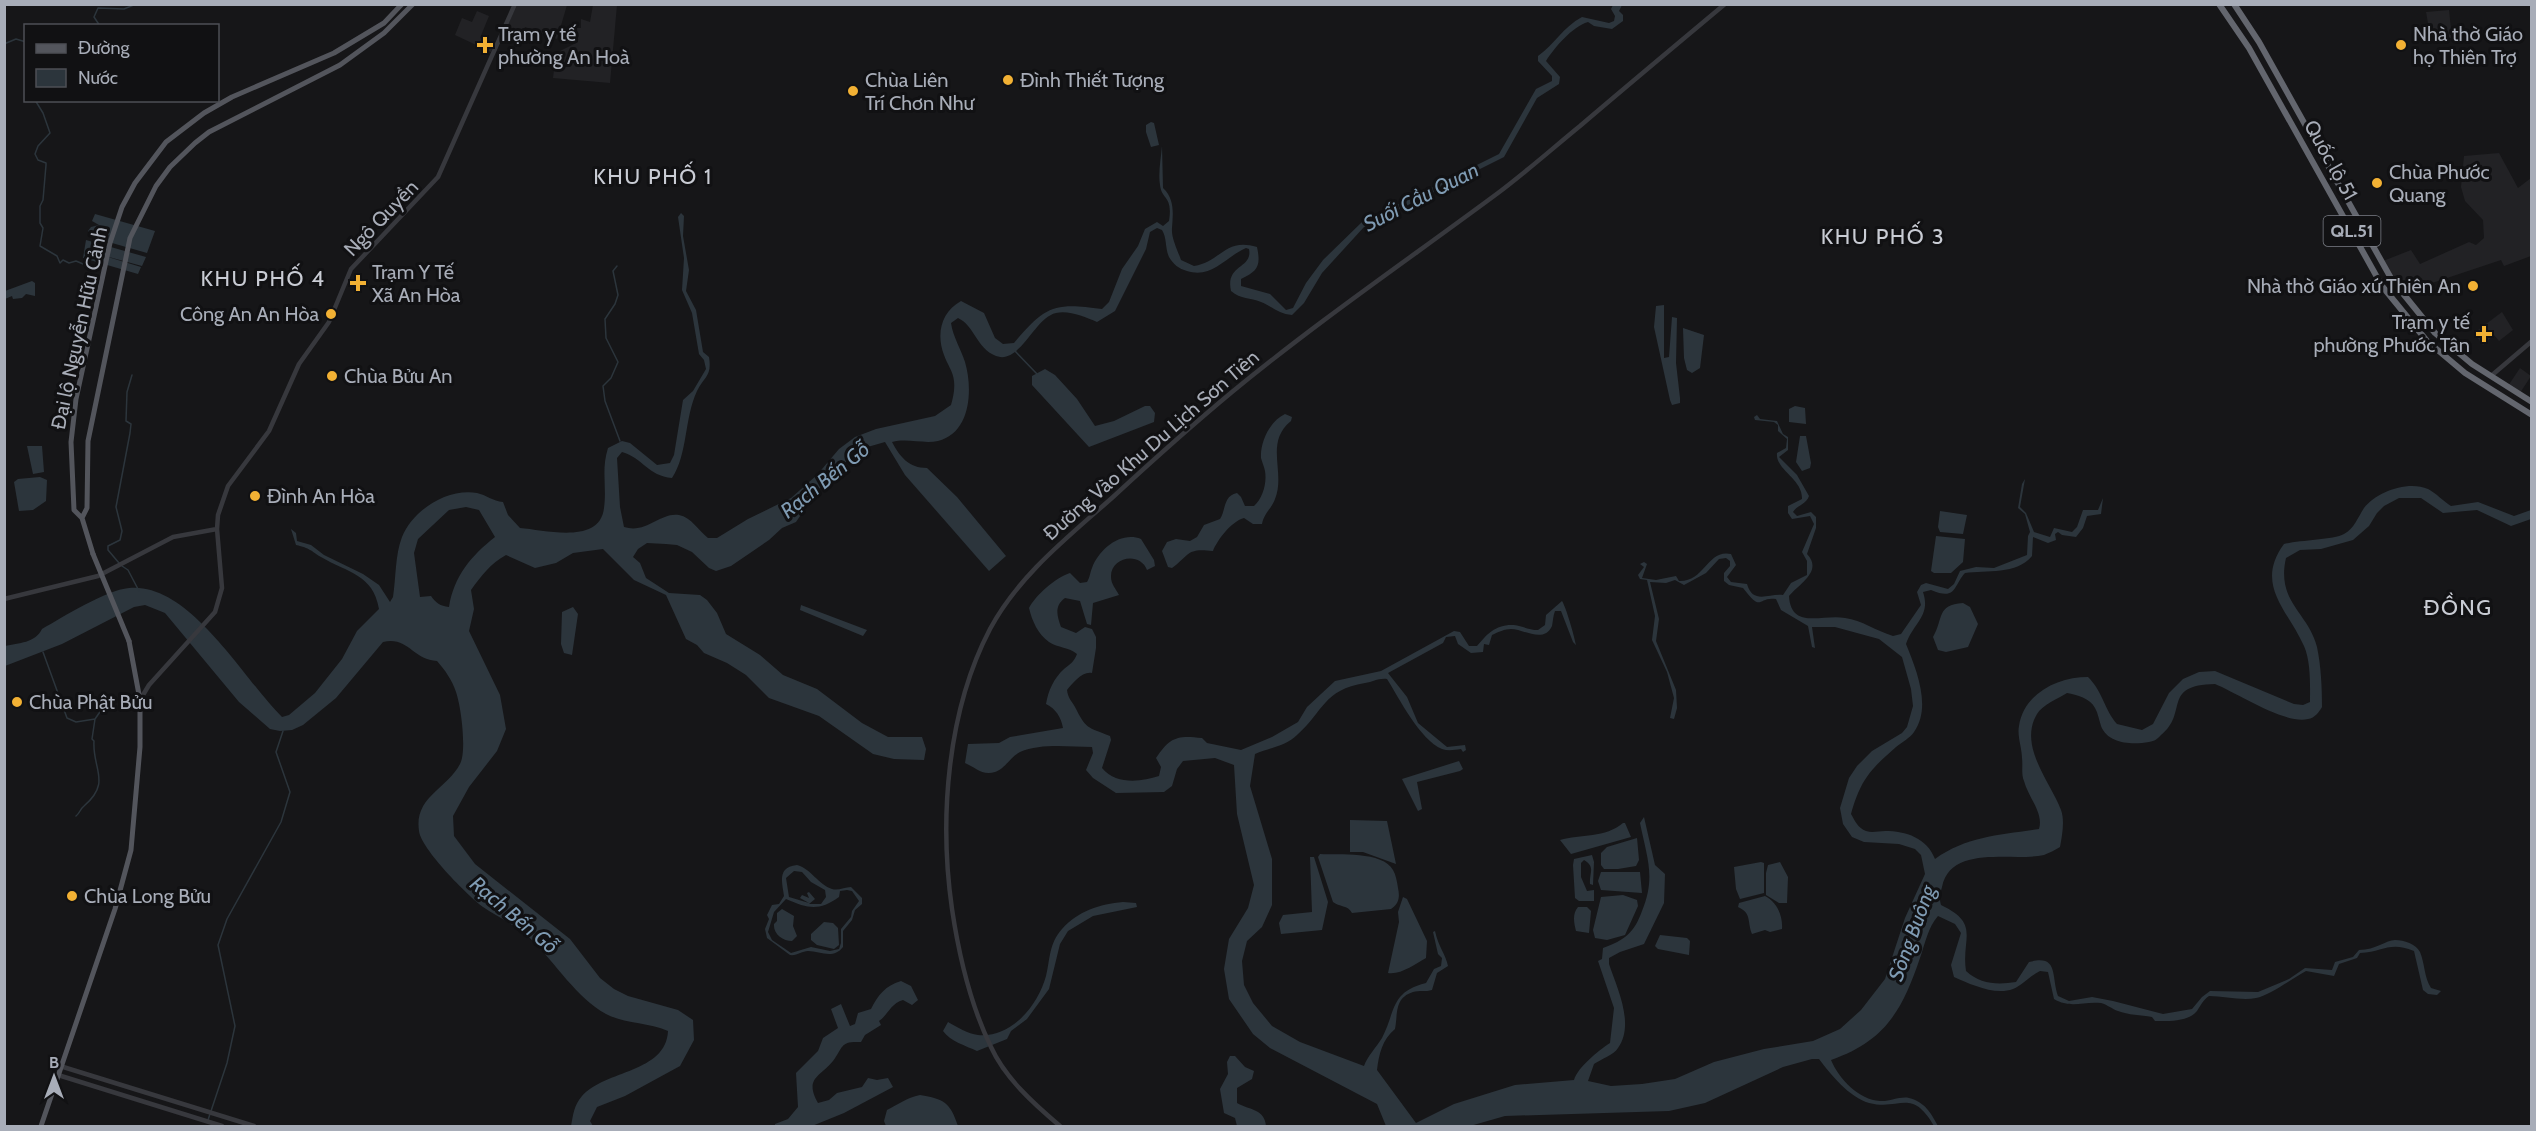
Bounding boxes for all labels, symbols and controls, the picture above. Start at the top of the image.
place label: Trạm y tế phường An Hoà [498,22,630,69]
place label: Nhà thờ Giáo họ Thiên Trợ [2413,22,2523,69]
legend [24,24,219,102]
marker: Trạm y tế phường An Hoà [476,36,494,54]
text: Đường [78,37,131,59]
marker: Nhà thờ Giáo họ Thiên Trợ [2394,38,2408,52]
text: Nước [78,67,118,89]
place label: Chùa Liên Trí Chơn Như [865,68,976,115]
place label: Đình Thiết Tượng [1020,68,1165,92]
marker: Đình Thiết Tượng [1001,73,1015,87]
marker: Chùa Liên Trí Chơn Như [846,84,860,98]
street label: Quốc lộ 51 [2299,116,2363,204]
water label: Suối Cầu Quan [1359,157,1483,236]
place label: Chùa Phước Quang [2389,160,2489,207]
district label: KHU PHỐ 1 [593,161,713,190]
street label: Ngô Quyền [339,175,423,261]
marker: Chùa Phước Quang [2370,176,2384,190]
road number: QL.51 [2324,216,2380,246]
district label: KHU PHỐ 3 [1821,221,1945,250]
street label: Đại lộ Nguyễn Hữu Cảnh [46,225,112,431]
place label: Trạm Y Tế Xã An Hòa [372,260,461,307]
district label: KHU PHỐ 4 [200,263,326,292]
marker: Trạm Y Tế Xã An Hòa [349,274,367,292]
place label: Nhà thờ Giáo xứ Thiên An [2247,274,2461,298]
marker: Nhà thờ Giáo xứ Thiên An [2466,279,2480,293]
place label: Công An An Hòa [180,302,319,326]
marker: Công An An Hòa [324,307,338,321]
place label: Trạm y tế phường Phước Tân [2313,310,2471,357]
marker: Trạm y tế phường Phước Tân [2475,325,2493,343]
street label: Đường Vào Khu Du Lịch Sơn Tiên [1038,345,1264,545]
place label: Chùa Bửu An [344,364,453,388]
marker: Chùa Bửu An [325,369,339,383]
water label: Rạch Bến Gỗ [775,436,874,523]
place label: Đình An Hòa [267,484,375,508]
marker: Đình An Hòa [248,489,262,503]
district label: ĐỒNG [2423,592,2493,621]
place label: Chùa Phật Bửu [29,690,152,714]
marker: Chùa Phật Bửu [10,695,24,709]
water label: Rạch Bến Gỗ [465,871,564,959]
water label: Sông Buông [1883,880,1941,984]
place label: Chùa Long Bửu [84,884,211,908]
marker: Chùa Long Bửu [65,889,79,903]
north arrow [24,1047,84,1107]
text: B [49,1053,59,1072]

